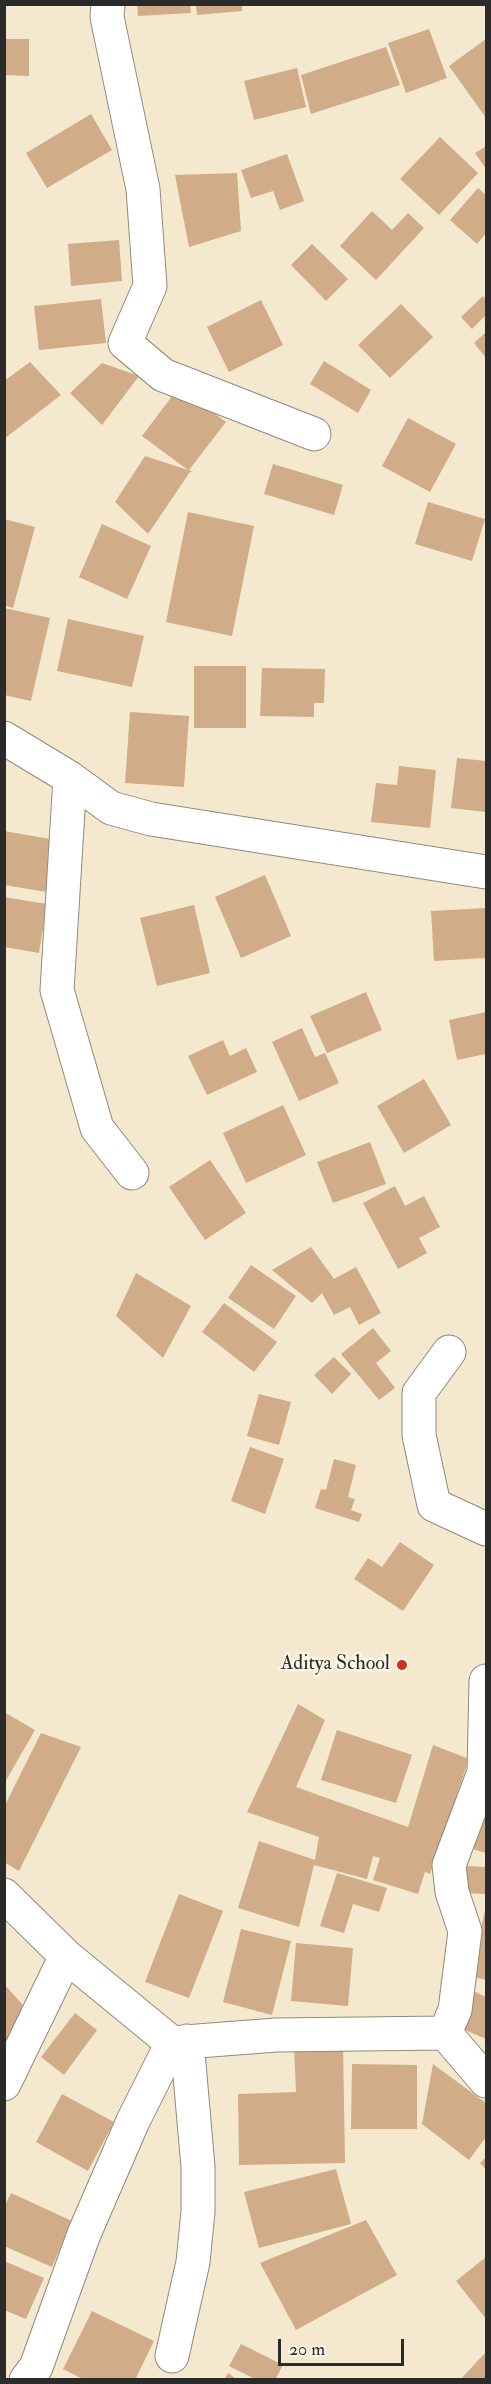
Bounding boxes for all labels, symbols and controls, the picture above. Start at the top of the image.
place label: Aditya School [281,1653,390,1677]
marker: Aditya School [395,1658,409,1672]
scale bar [281,2327,407,2365]
text: 20 m [289,2338,325,2361]

